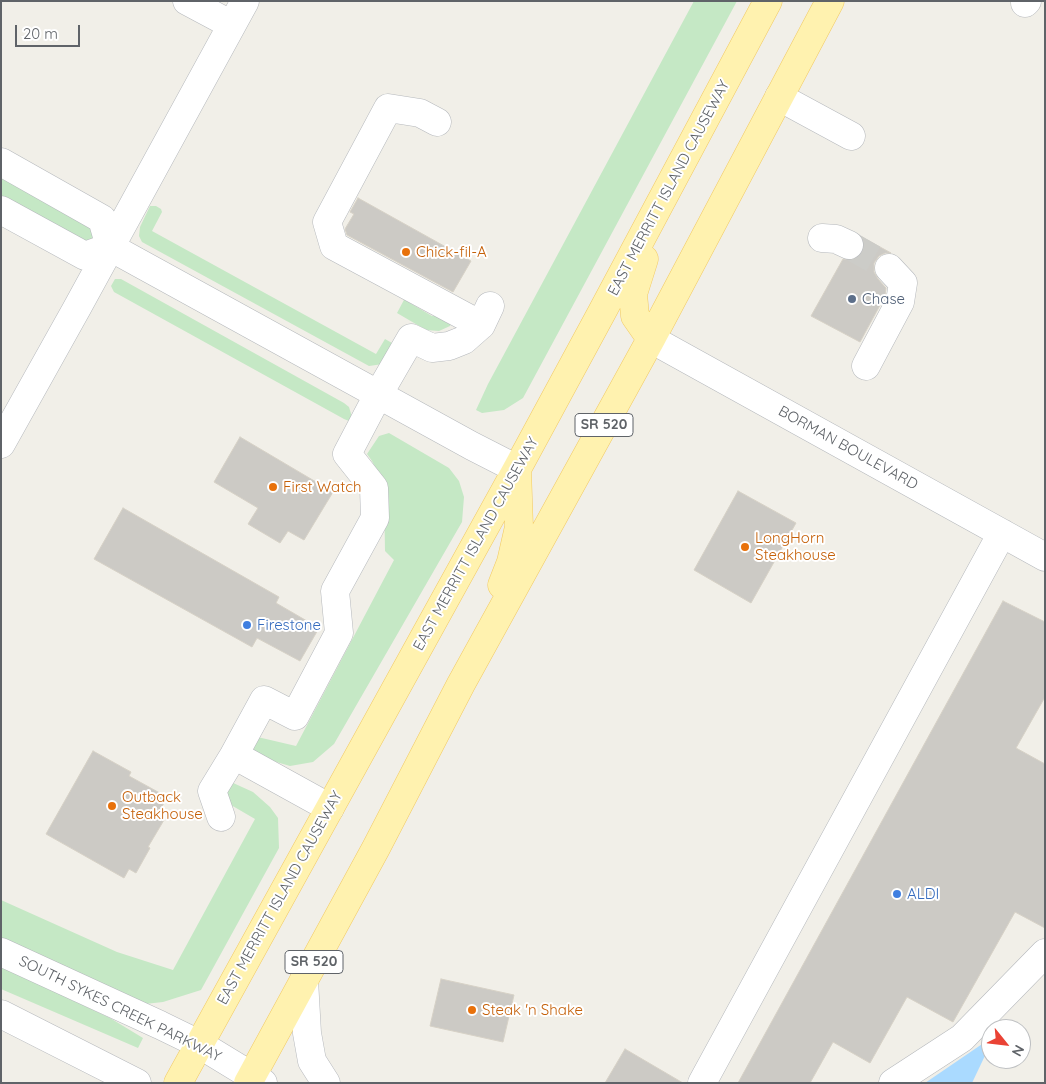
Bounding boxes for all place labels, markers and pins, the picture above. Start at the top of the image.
place label: Chick-fil-A [416,243,487,261]
marker: Chick-fil-A [400,246,412,258]
place label: Chase [862,290,905,308]
marker: Chase [846,293,858,305]
place label: First Watch [283,478,361,496]
marker: First Watch [267,481,279,493]
place label: LongHorn Steakhouse [755,529,836,564]
marker: LongHorn Steakhouse [739,541,751,553]
place label: Firestone [257,616,321,634]
marker: Firestone [241,619,253,631]
place label: Outback Steakhouse [122,788,203,823]
marker: Outback Steakhouse [106,800,118,812]
place label: ALDI [907,885,939,903]
marker: ALDI [891,888,903,900]
place label: Steak 'n Shake [482,1001,583,1019]
marker: Steak 'n Shake [466,1004,478,1016]

